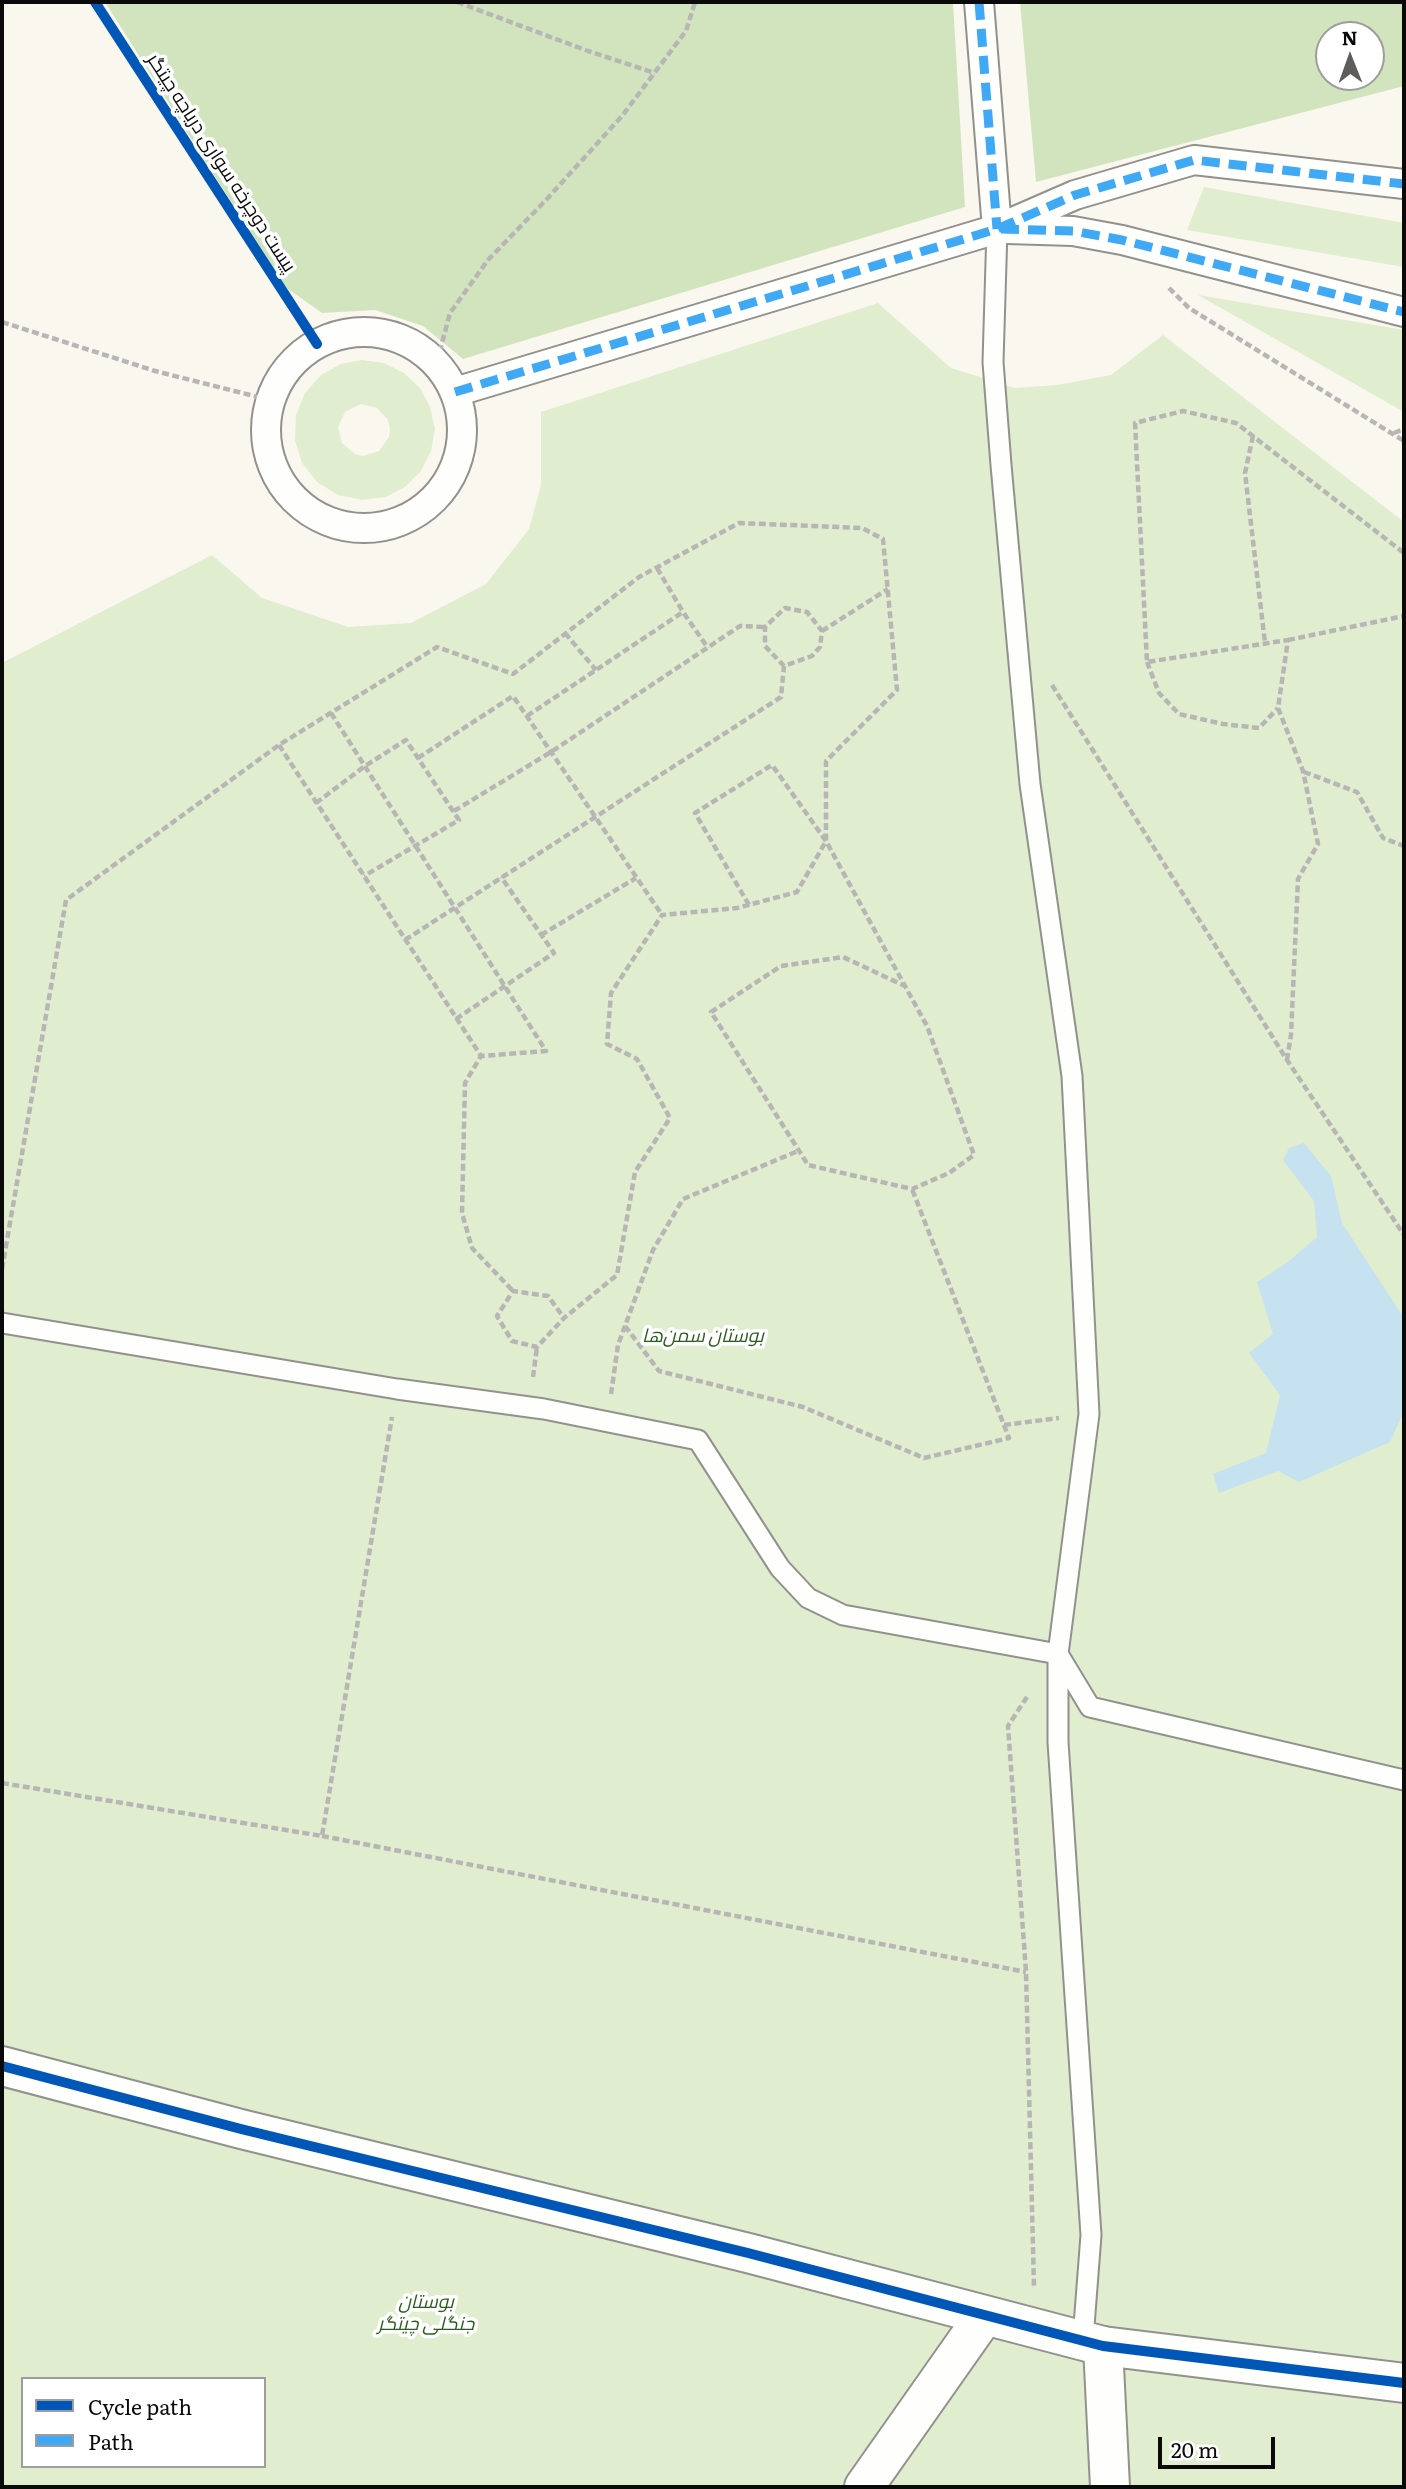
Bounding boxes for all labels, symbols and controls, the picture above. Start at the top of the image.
north arrow [1315,21,1385,91]
text: N [1341,23,1358,51]
street label: پیست دوچرخه سواری دریاچه چیتگر [142,49,300,277]
park label: بوستان سمن‌ها [642,1325,764,1347]
park label: بوستان جنگلی چیتگر [378,2291,474,2335]
legend [21,2377,266,2468]
text: Cycle path [88,2390,192,2421]
scale bar [1161,2422,1278,2466]
text: Path [88,2425,134,2456]
text: 20 m [1171,2433,1218,2464]

